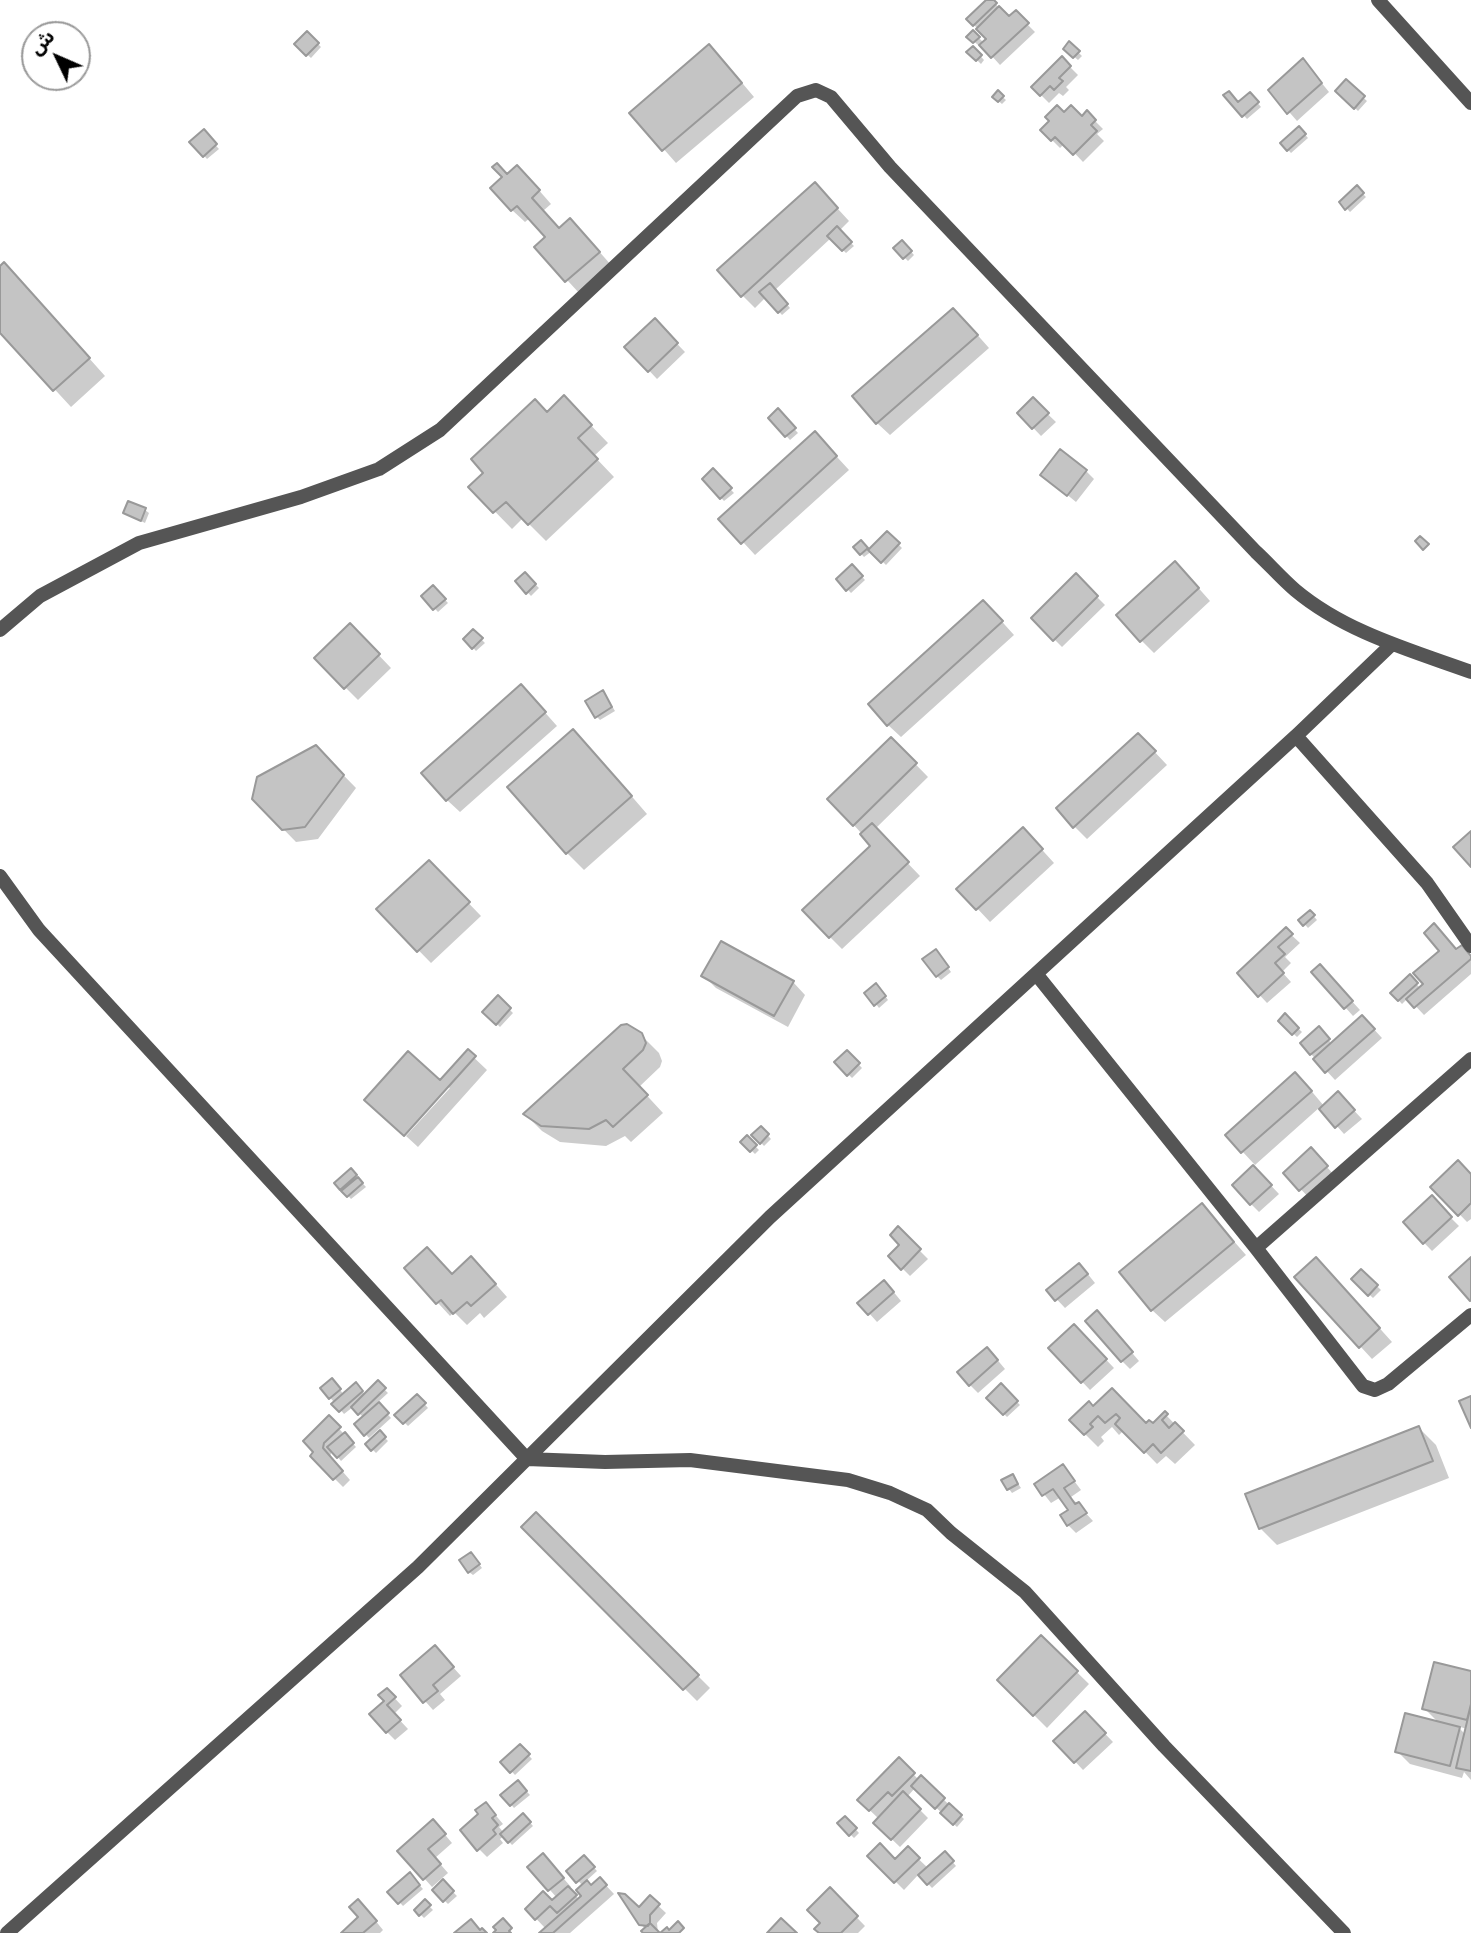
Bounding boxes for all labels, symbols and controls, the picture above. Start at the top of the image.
north arrow [21,21,91,91]
text: ش [23,24,61,61]

